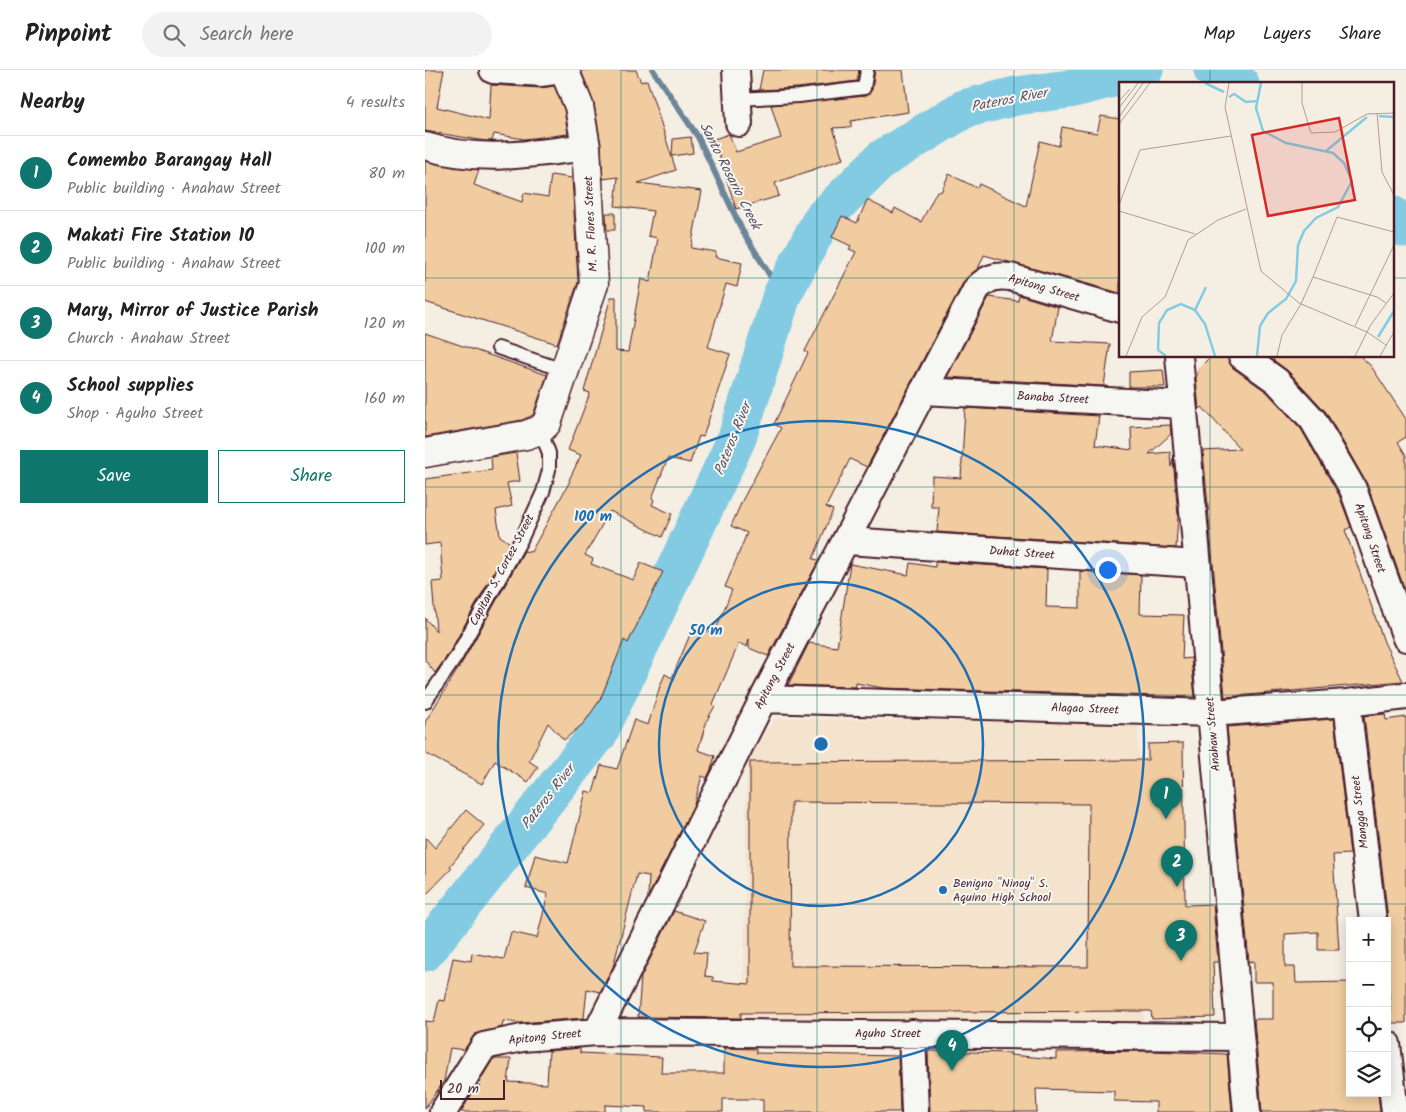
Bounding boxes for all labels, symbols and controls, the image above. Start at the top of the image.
search box [142,12,492,57]
text: Pinpoint [25,15,112,54]
text: Search here [200,20,294,50]
text: Map [1204,20,1235,49]
text: Layers [1263,20,1311,49]
text: Share [1339,20,1381,49]
icon: search [160,21,188,49]
water label: Pateros River [969,81,1052,118]
inset map [1119,82,1393,358]
text: Nearby [20,86,85,119]
text: 4 results [346,90,405,115]
water label: Santo Rosario Creek [693,118,768,236]
text: Comembo Barangay Hall [67,146,271,176]
text: 1 [34,161,38,186]
text: 80 m [368,161,405,186]
street label: M. R. Flores Street [579,175,603,273]
text: Public building · Anahaw Street [67,176,281,201]
text: Makati Fire Station 10 [67,221,254,251]
text: 2 [31,236,41,261]
text: 100 m [365,236,405,261]
text: Public building · Anahaw Street [67,251,281,276]
street label: Apitong Street [1006,269,1082,307]
text: Mary, Mirror of Justice Parish [67,296,319,326]
text: 3 [32,311,40,336]
text: 120 m [364,311,405,336]
text: Church · Anahaw Street [67,326,230,351]
text: School supplies [67,371,194,401]
text: 4 [32,386,40,411]
text: 160 m [364,386,405,411]
street label: Banaba Street [1016,387,1090,409]
water label: Pateros River [708,396,759,479]
text: Shop · Aguho Street [67,401,203,426]
button: Save [20,450,208,503]
button: Share [218,450,405,503]
street label: Apitong Street [1349,500,1391,576]
text: 100 m [574,505,612,529]
street label: Capitan S. Cortez Street [464,510,540,629]
street label: Duhat Street [989,541,1056,565]
your location [1095,557,1121,583]
text: 50 m [688,619,723,643]
street label: Apitong Street [749,639,801,713]
street label: Anahaw Street [1200,696,1226,772]
street label: Alagao Street [1051,698,1120,720]
centre of rings [812,735,830,753]
water label: Pateros River [516,757,582,834]
street label: Mangga Street [1346,774,1374,850]
pin: 1 [1150,778,1182,819]
pin: 2 [1161,846,1193,887]
place label: Benigno "Ninoy" S. Aquino High School [953,874,1051,907]
marker: Benigno "Ninoy" S. Aquino High School [937,884,949,896]
map controls [1346,917,1391,1097]
button: + [1346,917,1391,962]
pin: 3 [1165,920,1197,961]
button: − [1346,962,1391,1007]
button: locate [1346,1007,1391,1052]
street label: Apitong Street [508,1024,583,1050]
street label: Aguho Street [855,1024,921,1043]
pin: 4 [936,1030,968,1071]
button: layers [1346,1052,1391,1097]
scale bar [440,1077,505,1100]
text: 20 m [447,1078,479,1100]

